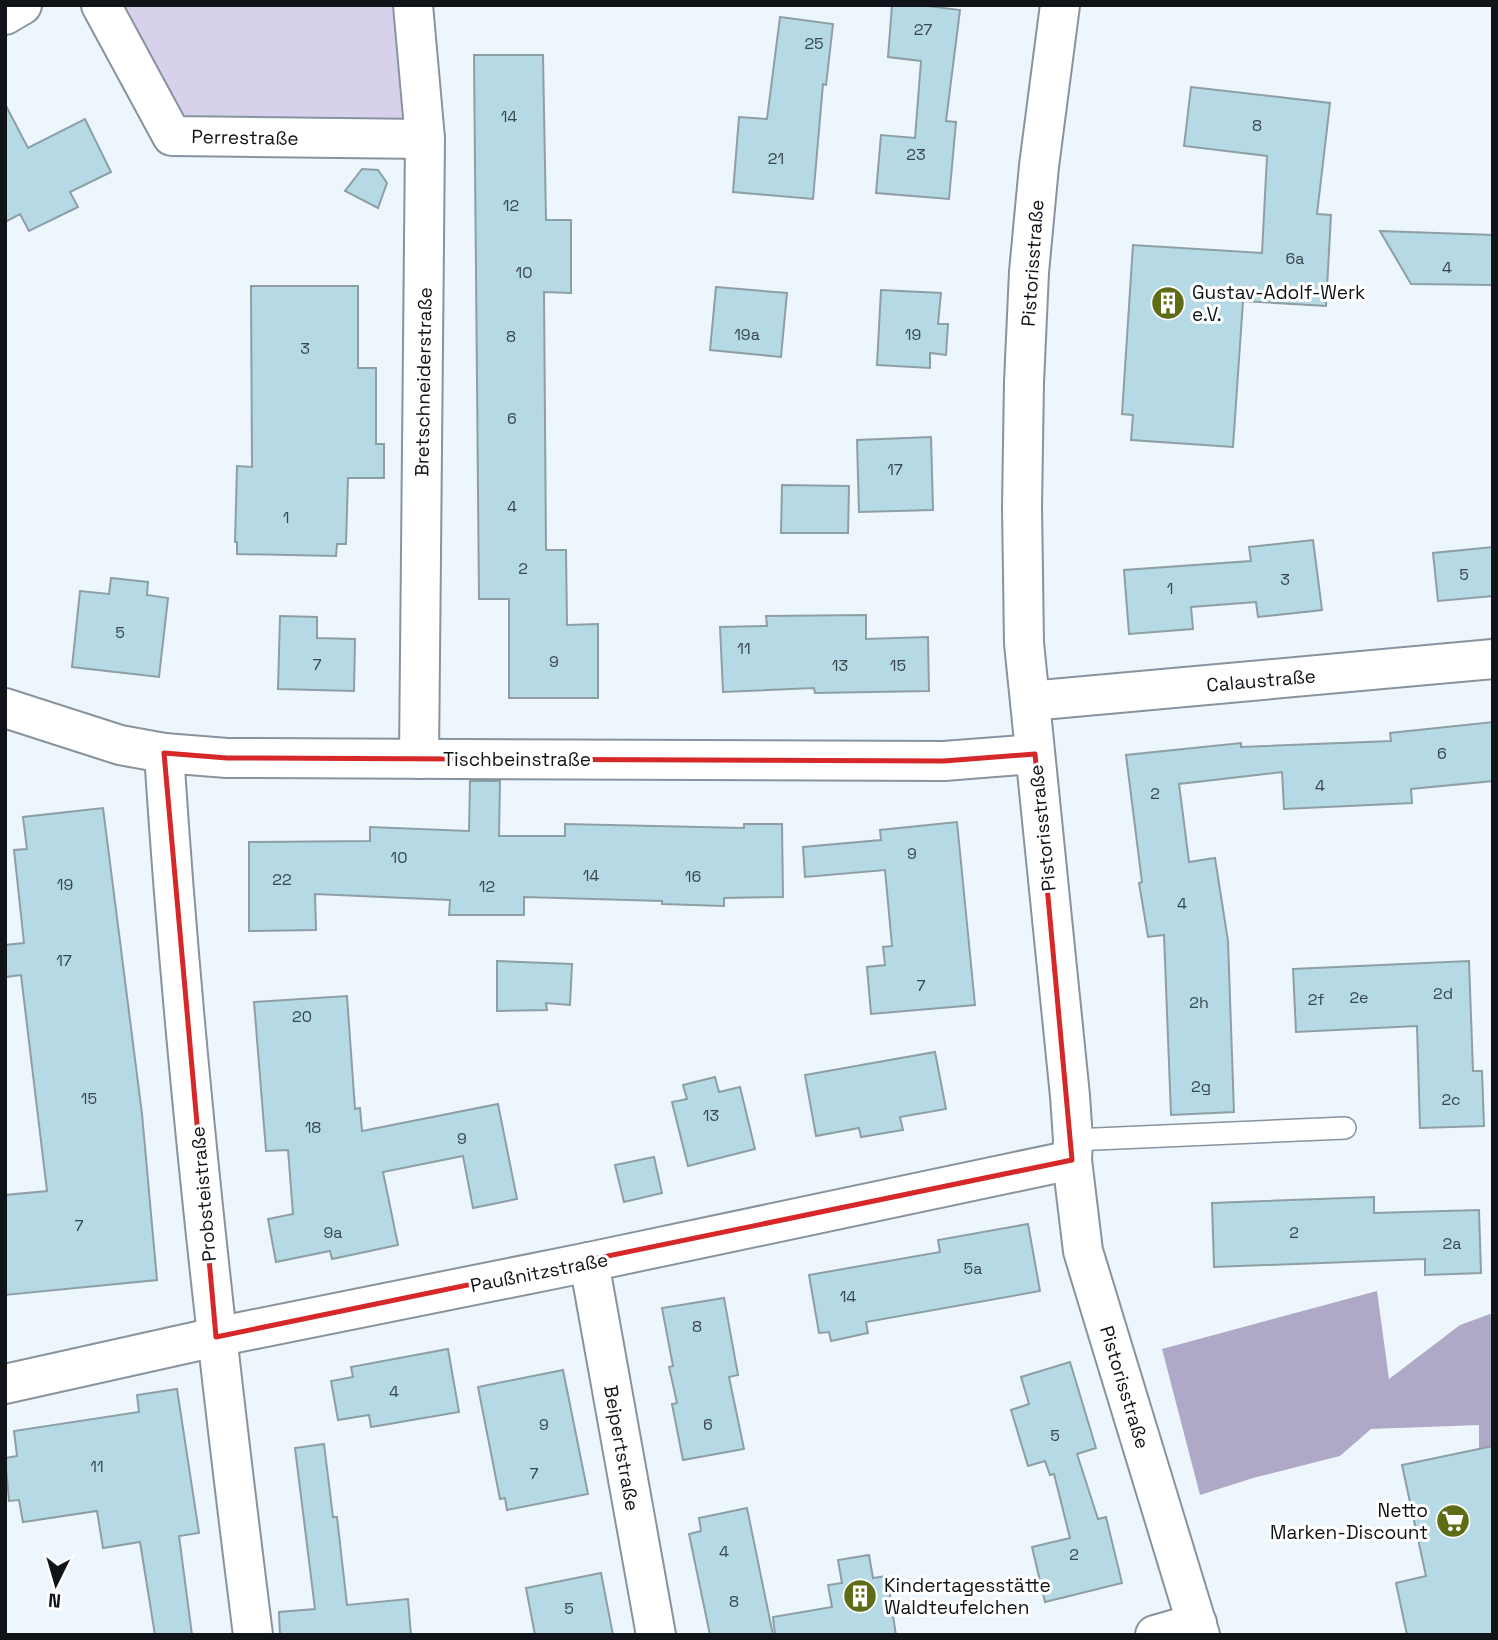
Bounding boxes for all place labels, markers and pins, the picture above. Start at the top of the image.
place label: Gustav-Adolf-Werk e.V. [1192,280,1365,327]
building icon: Gustav-Adolf-Werk e.V. [1149,284,1187,322]
place label: Netto Marken-Discount [1270,1498,1428,1545]
supermarket icon: Netto Marken-Discount [1434,1502,1472,1540]
place label: Kindertagesstätte Waldteufelchen [884,1573,1051,1620]
building icon: Kindertagesstätte Waldteufelchen [841,1577,879,1615]

